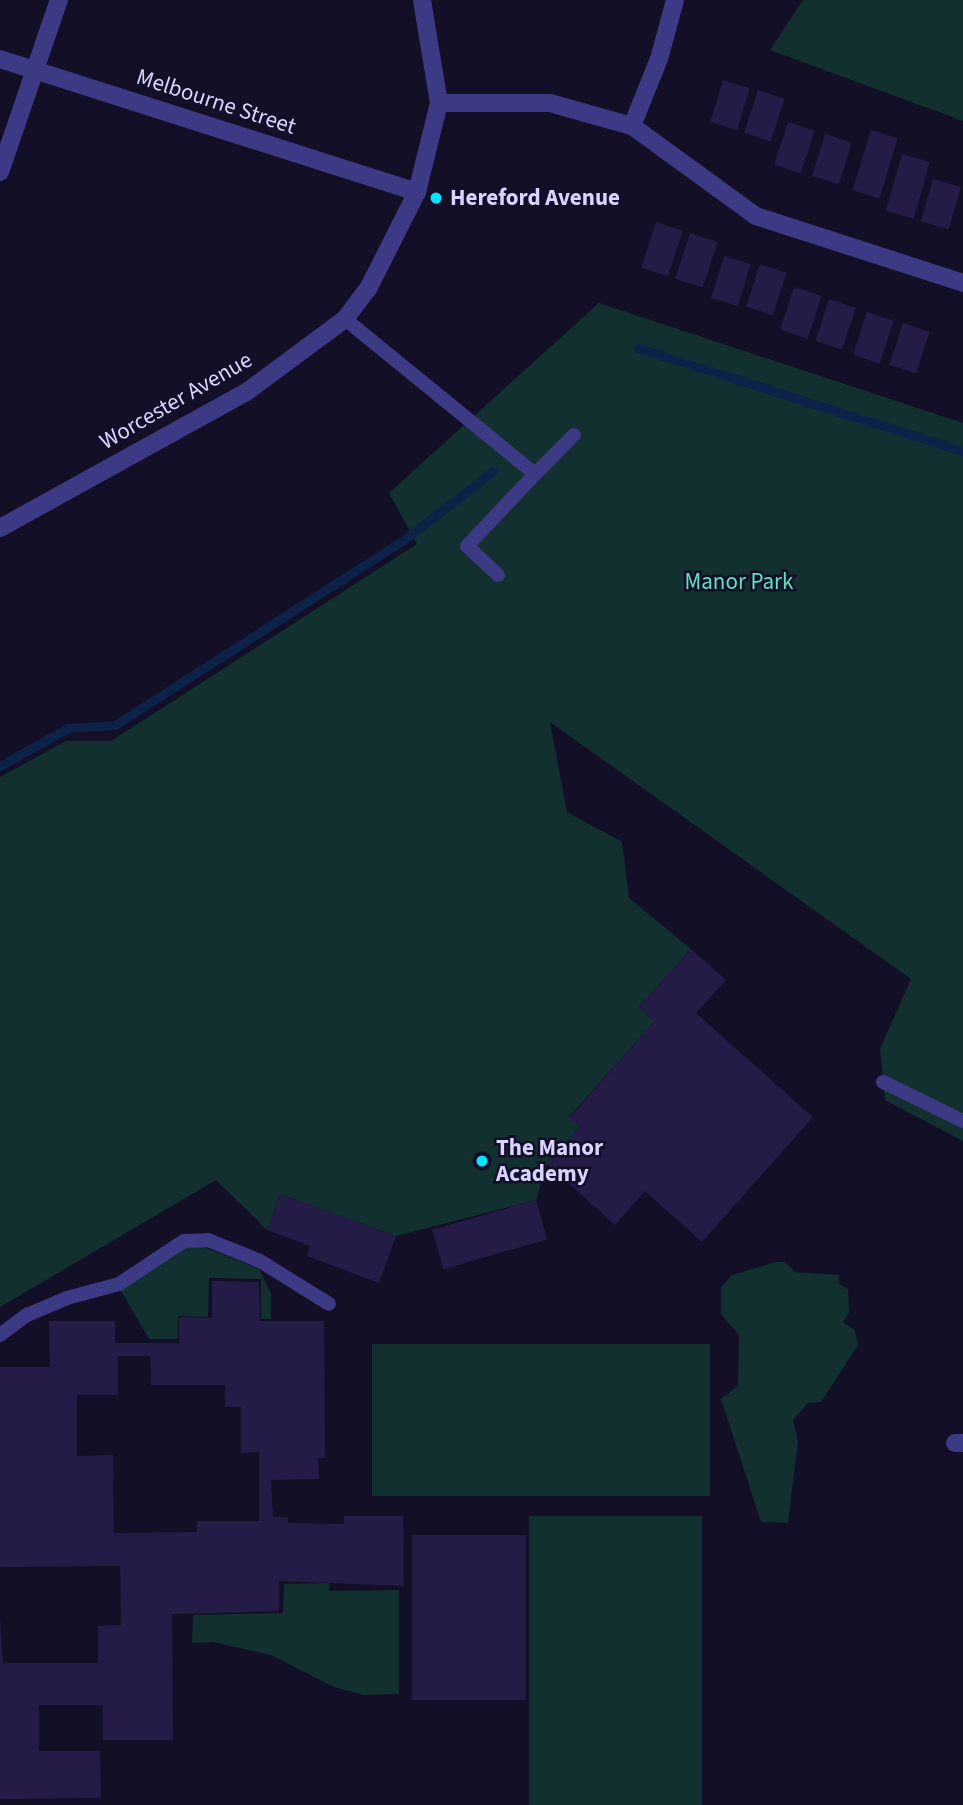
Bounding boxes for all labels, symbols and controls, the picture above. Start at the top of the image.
street label: Melbourne Street [133,63,299,141]
place label: Hereford Avenue [450,184,620,212]
marker: Hereford Avenue [428,190,444,206]
street label: Worcester Avenue [95,346,257,456]
park label: Manor Park [685,568,793,596]
place label: The Manor Academy [496,1134,603,1188]
marker: The Manor Academy [474,1153,490,1169]

